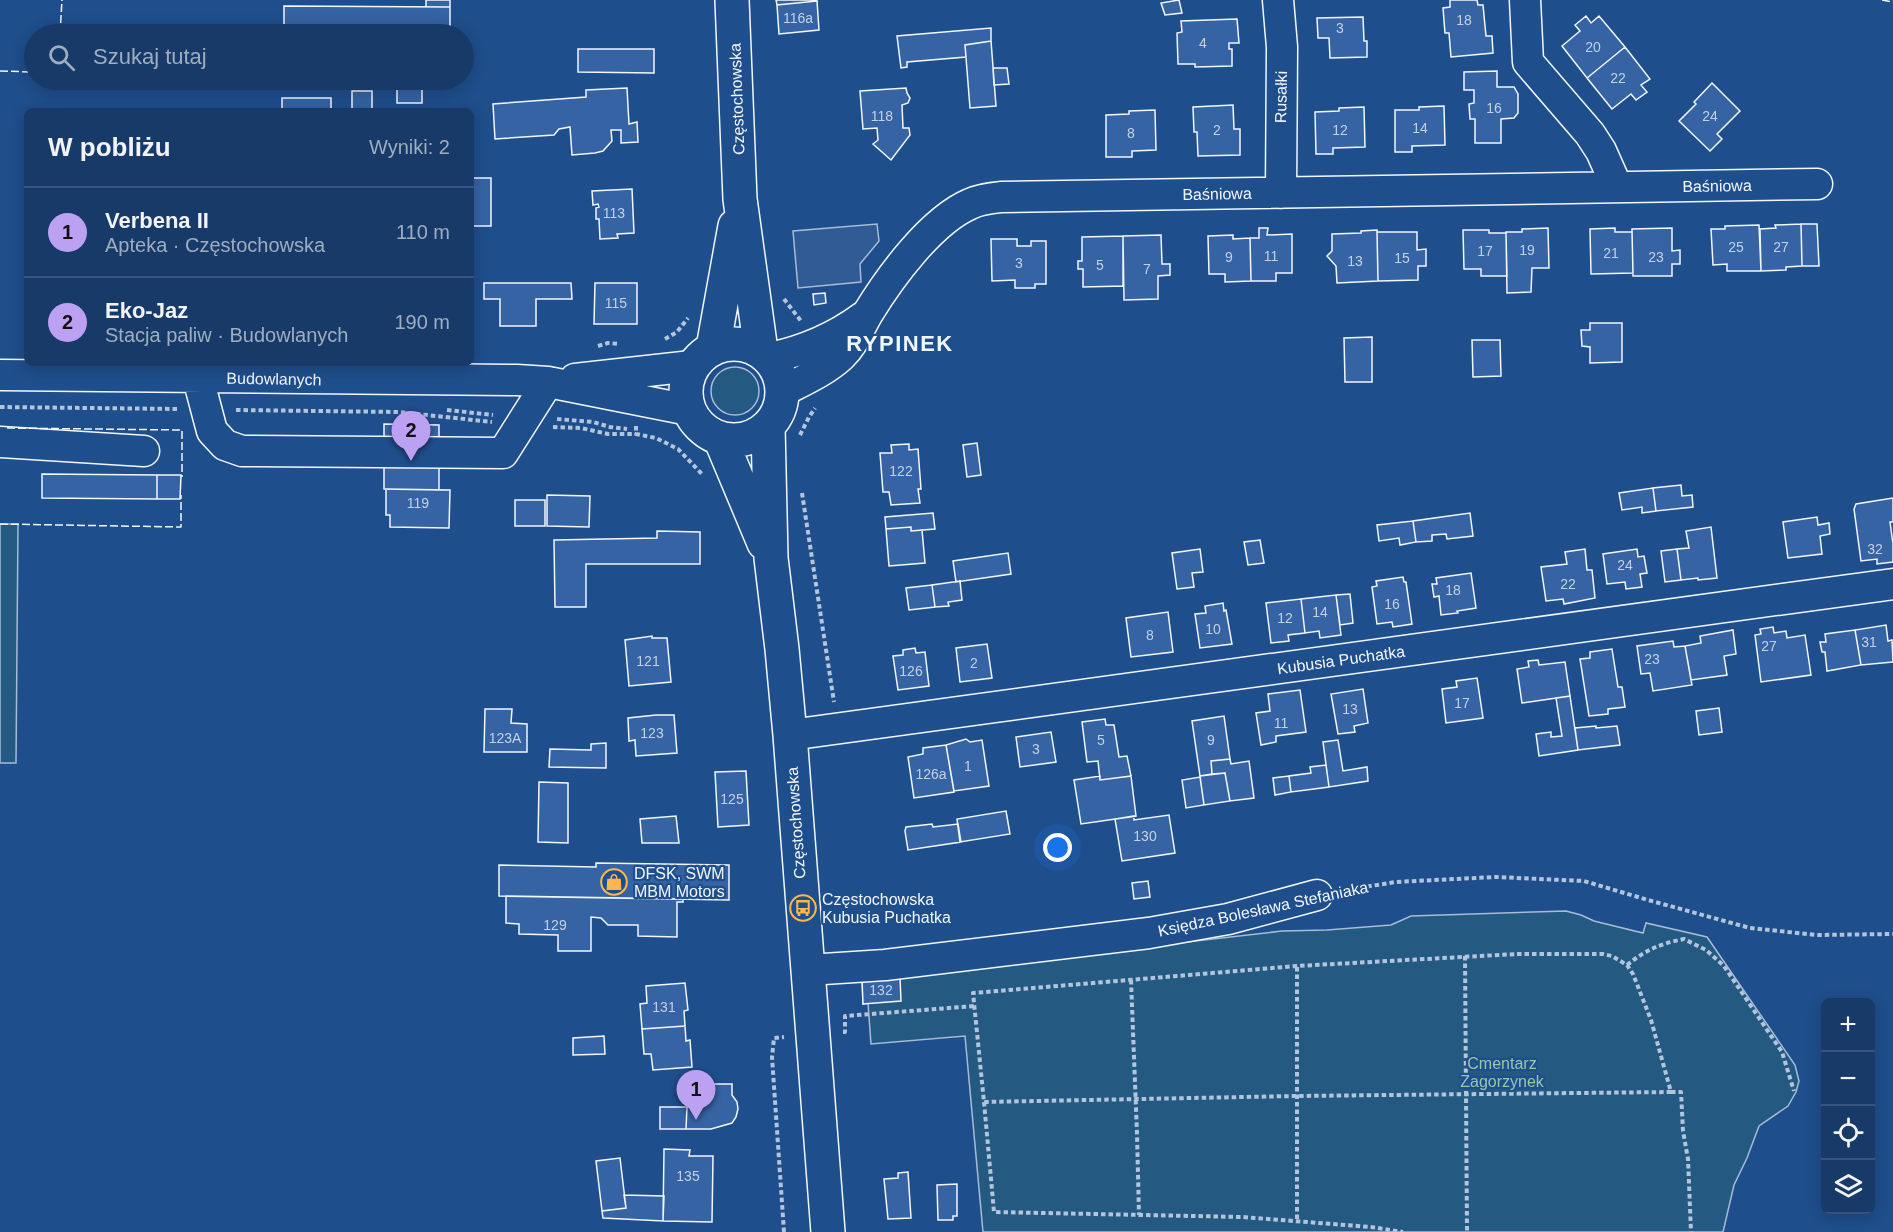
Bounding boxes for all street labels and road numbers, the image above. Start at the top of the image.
street label: Częstochowska [727,43,747,155]
street label: Rusałki [1272,71,1290,123]
street label: Baśniowa [1682,177,1752,195]
street label: Baśniowa [1182,185,1252,203]
street label: Budowlanych [226,370,322,388]
street label: Kubusia Puchatka [1276,643,1406,677]
street label: Częstochowska [784,766,808,879]
street label: Księdza Bolesława Stefaniaka [1156,878,1370,940]

